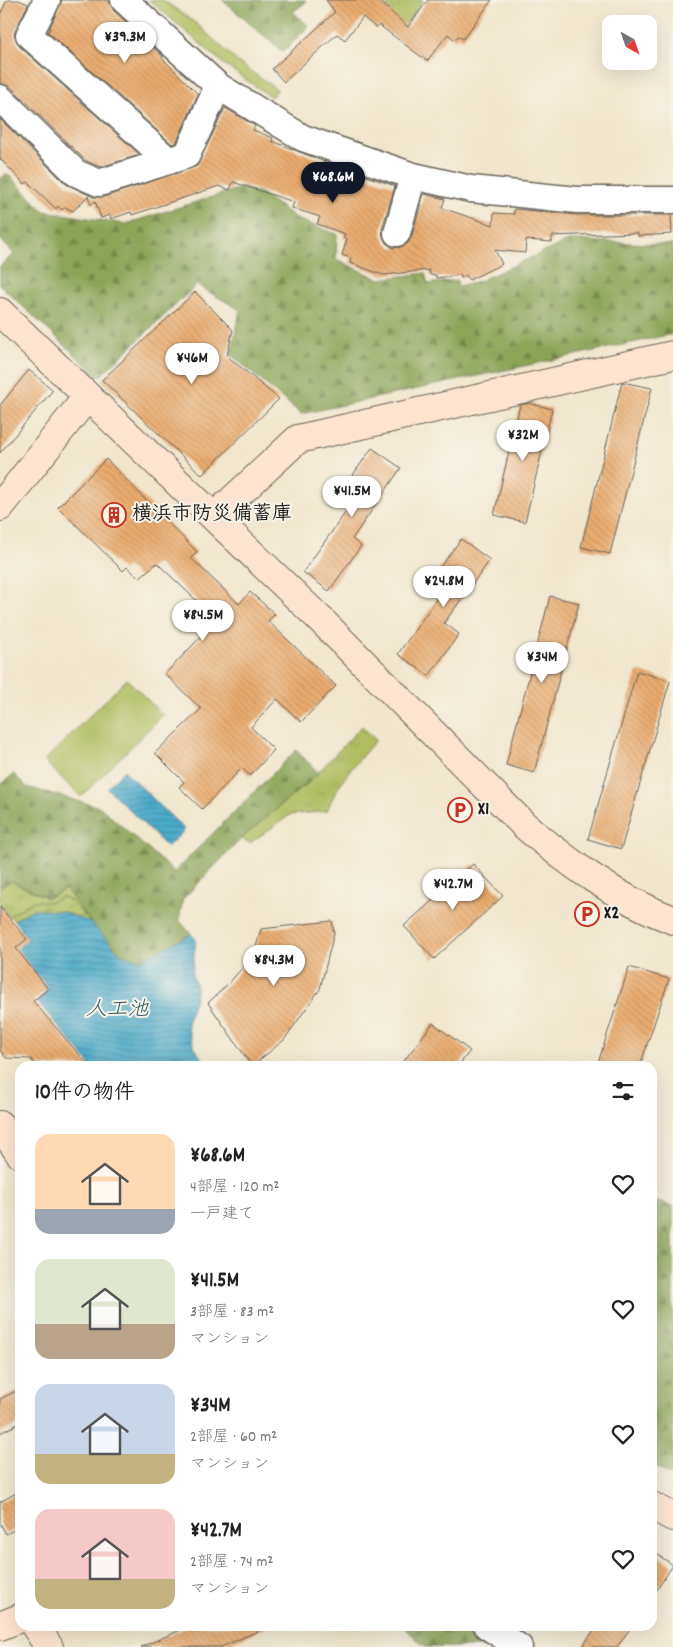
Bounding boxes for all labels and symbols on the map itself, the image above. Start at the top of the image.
north arrow [602,15,658,70]
pin: ¥39.3M [84,22,166,64]
pin: ¥68.6M [292,162,374,204]
pin: ¥46M [162,342,222,385]
pin: ¥32M [493,420,553,462]
pin: ¥41.5M [311,476,393,518]
place label: 横浜市防災備蓄庫 [132,501,292,529]
building icon: 横浜市防災備蓄庫 [101,502,127,528]
pin: ¥24.8M [403,566,485,608]
pin: ¥84.5M [162,600,244,642]
pin: ¥34M [512,642,572,684]
place label: X1 [478,796,489,824]
parking icon: X1 [447,797,473,823]
pin: ¥42.7M [412,868,494,911]
place label: X2 [604,900,620,928]
parking icon: X2 [574,901,600,927]
pin: ¥84.3M [233,944,315,987]
water label: 人工池 [86,996,149,1026]

